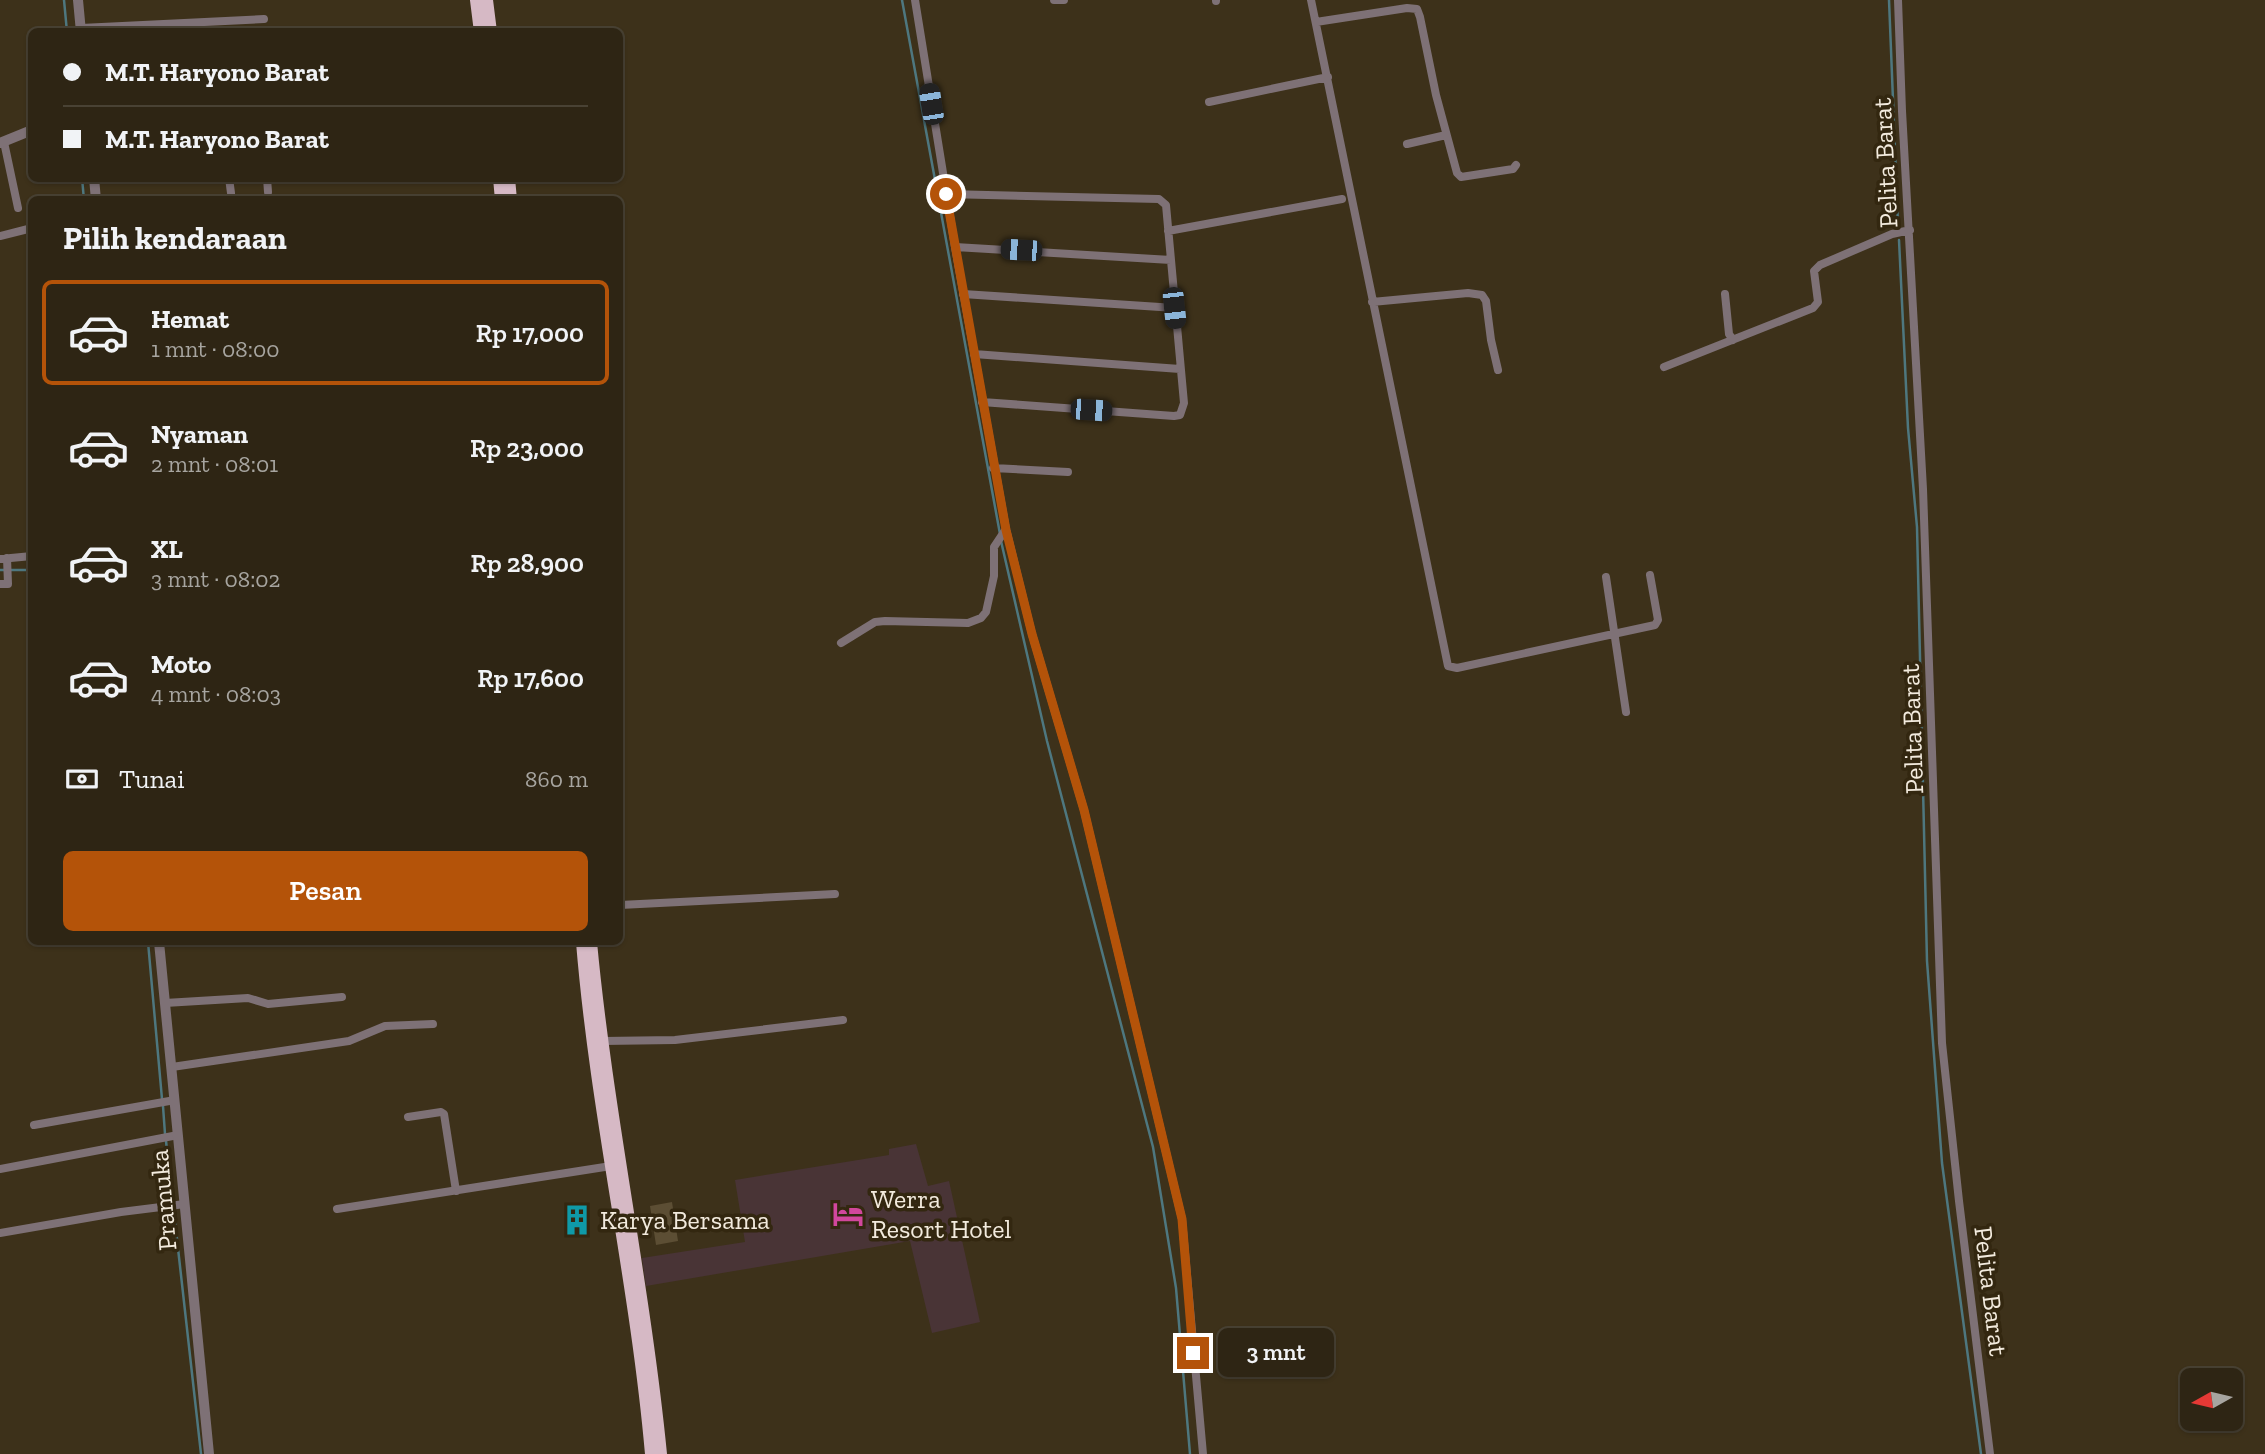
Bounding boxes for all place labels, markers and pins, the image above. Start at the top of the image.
place label: Werra Resort Hotel [871,1183,1011,1245]
hotel icon: Werra Resort Hotel [831,1197,865,1231]
building icon: Karya Bersama [560,1203,594,1237]
place label: Karya Bersama [600,1204,770,1236]

